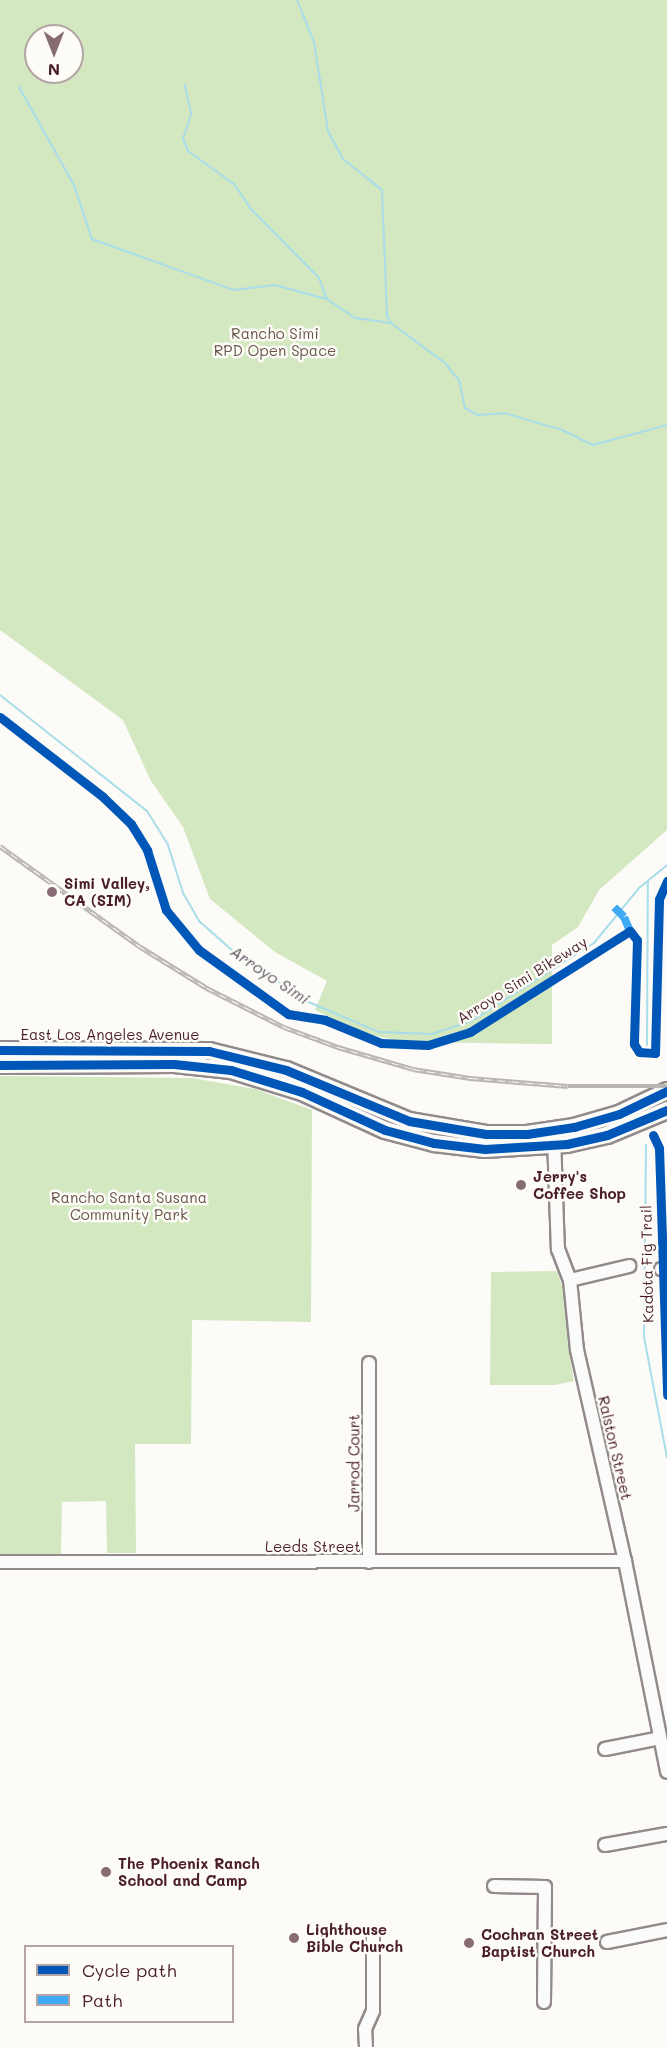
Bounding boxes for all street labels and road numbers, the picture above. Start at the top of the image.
street label: Arroyo Simi Bikeway [454,933,590,1027]
street label: East Los Angeles Avenue [20,1026,200,1044]
street label: Kadota Fig Trail [637,1205,657,1323]
street label: Ralston Street [594,1394,636,1502]
street label: Jarrod Court [345,1414,363,1512]
street label: Leeds Street [265,1538,361,1556]

